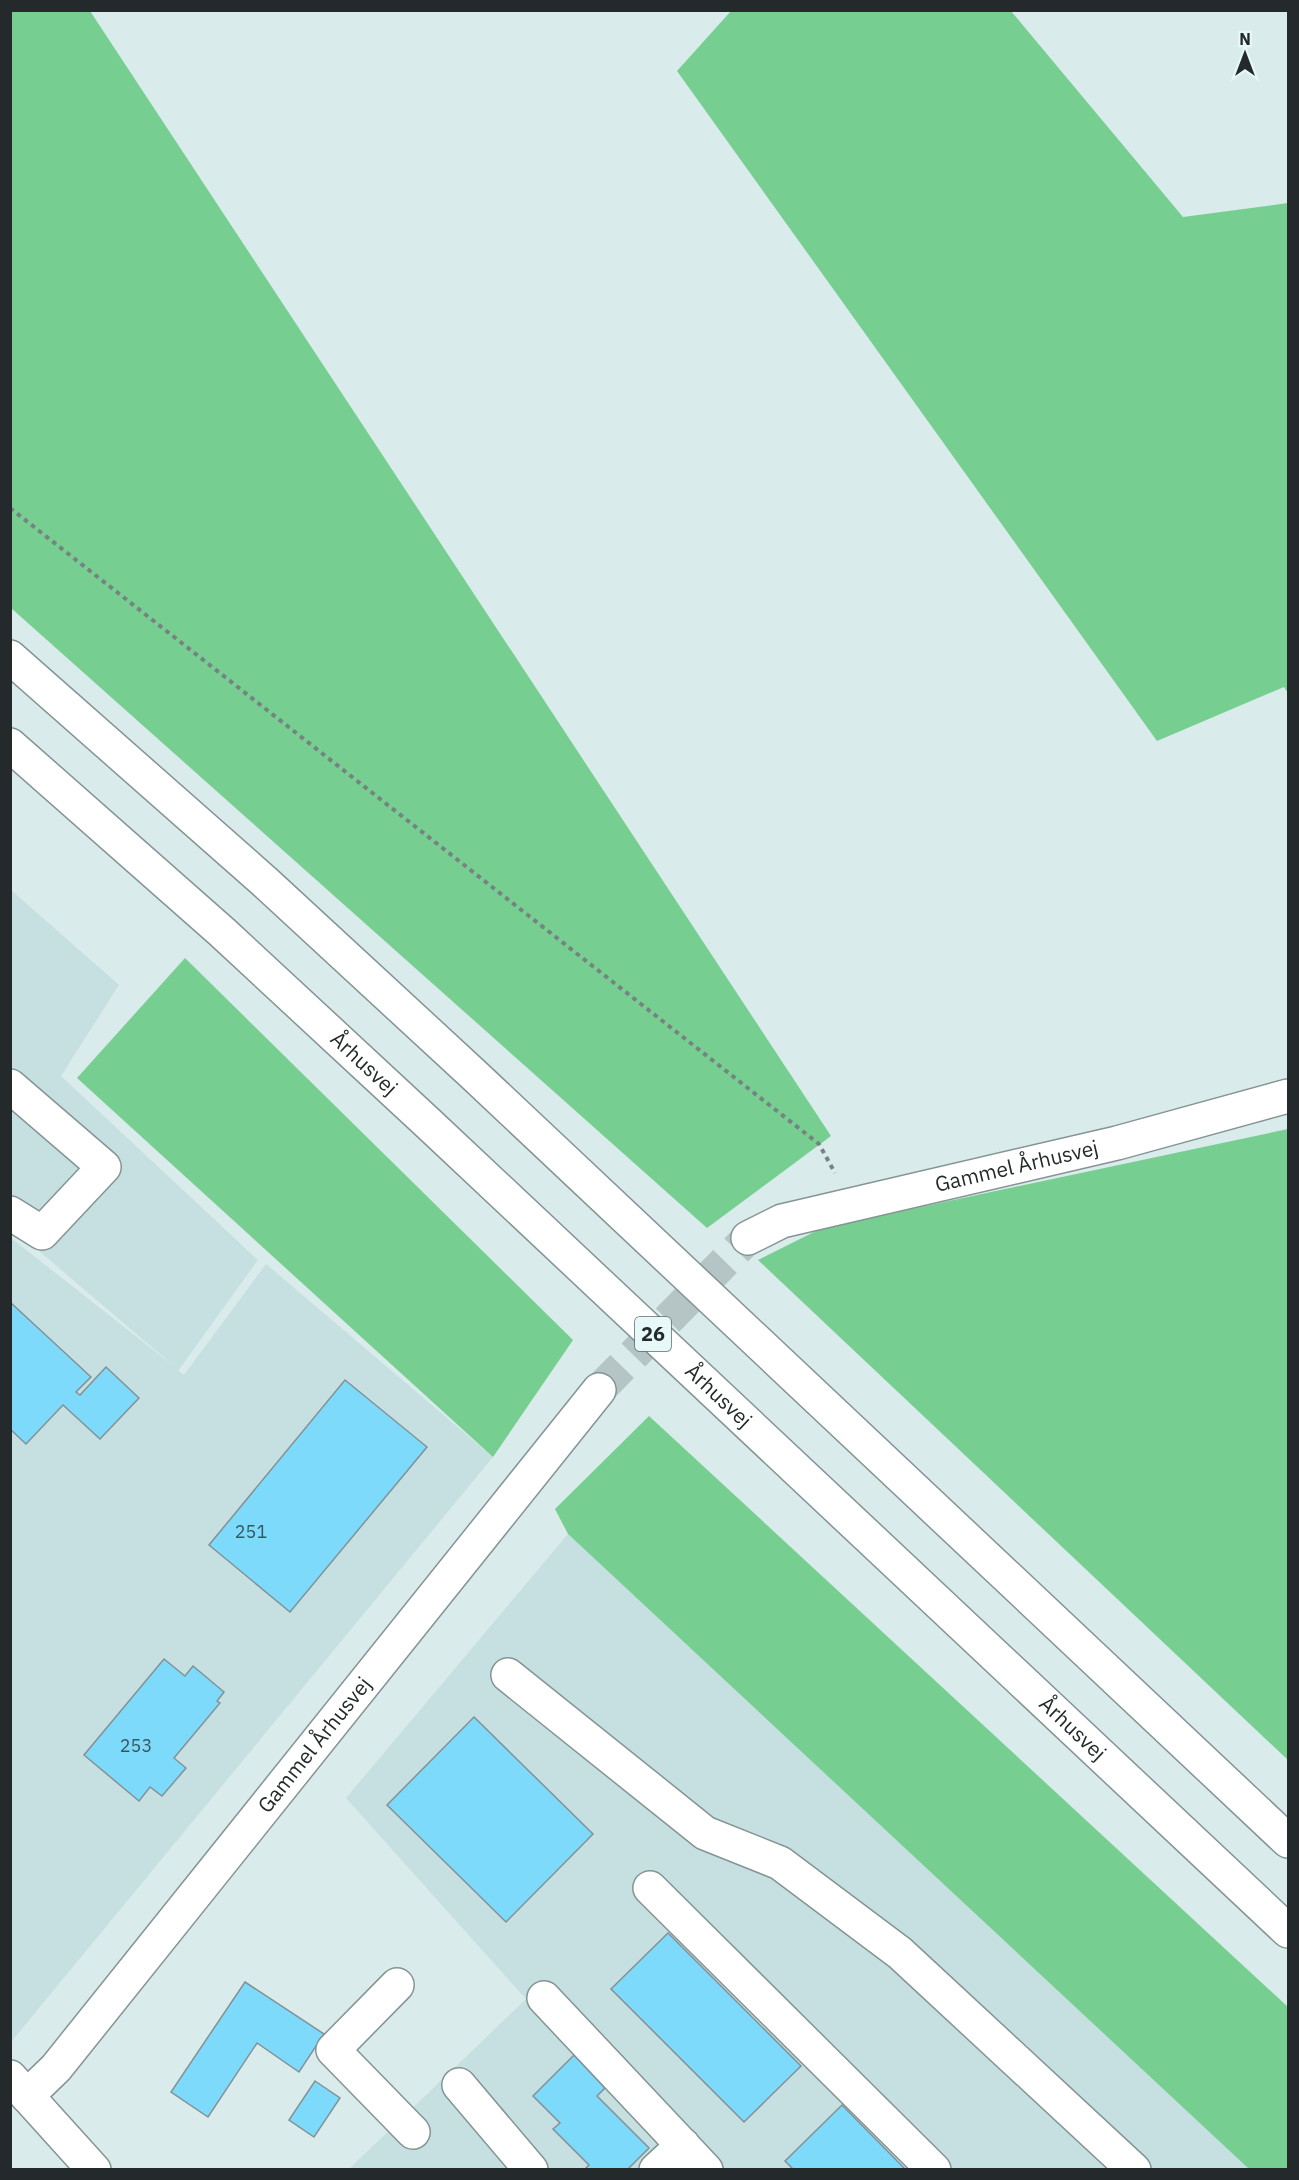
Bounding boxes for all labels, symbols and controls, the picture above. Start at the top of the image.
north arrow [1215,24,1275,84]
text: N [1239,29,1251,49]
street label: Århusvej [325,1025,404,1101]
street label: Gammel Århusvej [932,1133,1101,1198]
road number: 26 [635,1317,671,1351]
street label: Århusvej [680,1357,758,1433]
house number: 251 [235,1520,267,1543]
street label: Gammel Århusvej [251,1671,377,1818]
street label: Århusvej [1034,1690,1113,1766]
house number: 253 [120,1734,152,1757]

